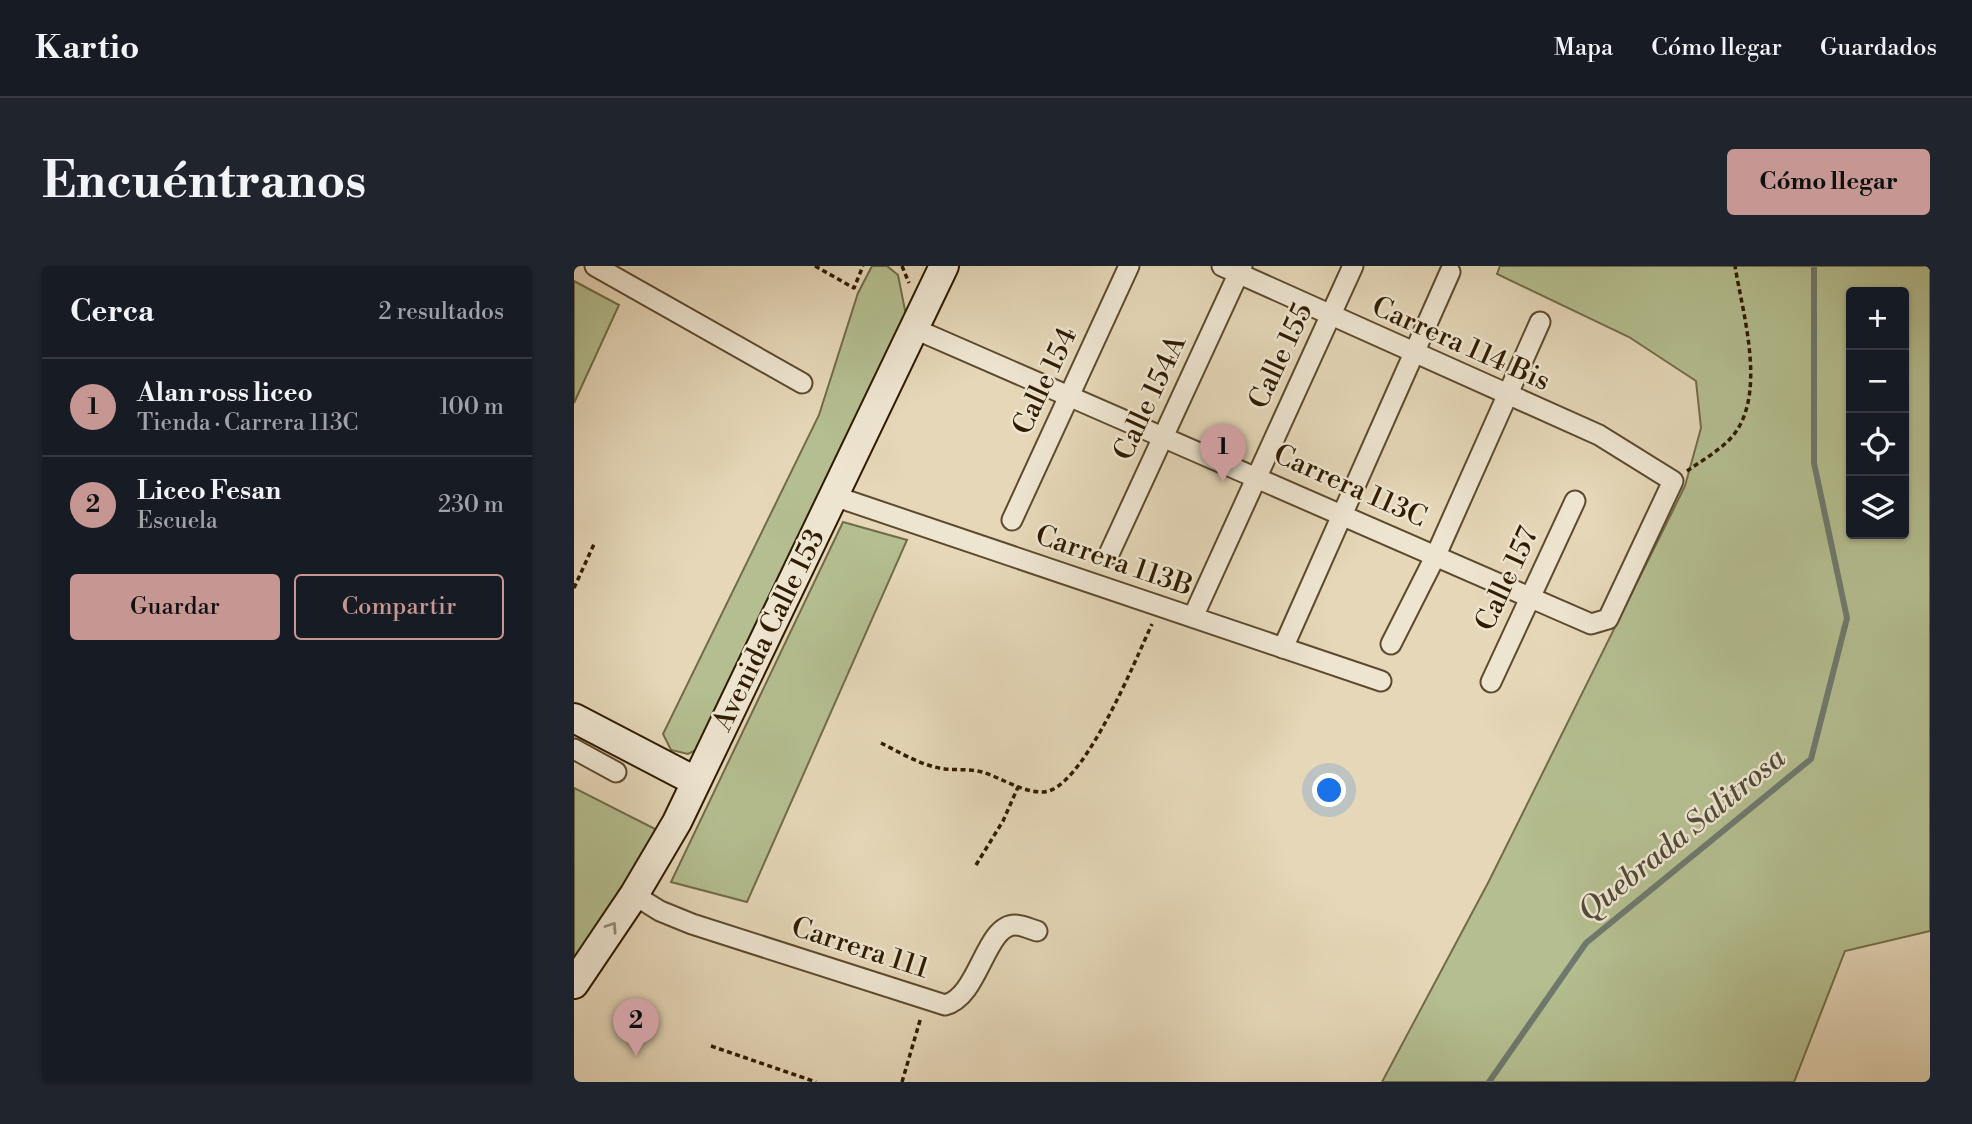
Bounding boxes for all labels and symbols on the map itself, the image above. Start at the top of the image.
street label: Carrera 114 Bis [1366,289,1556,399]
street label: Calle 155 [1241,297,1321,415]
street label: Calle 154 [1005,322,1085,440]
street label: Calle 154A [1106,329,1194,466]
pin: 1 [1200,424,1246,482]
street label: Carrera 113C [1268,437,1432,535]
street label: Carrera 113B [1031,518,1197,604]
street label: Calle 157 [1468,522,1546,636]
street label: Avenida Calle 153 [705,523,833,737]
water label: Quebrada Salitrosa [1571,739,1794,930]
your location [1312,773,1346,807]
street label: Carrera 111 [787,909,933,987]
one-way arrow [604,922,616,935]
pin: 2 [613,998,659,1056]

